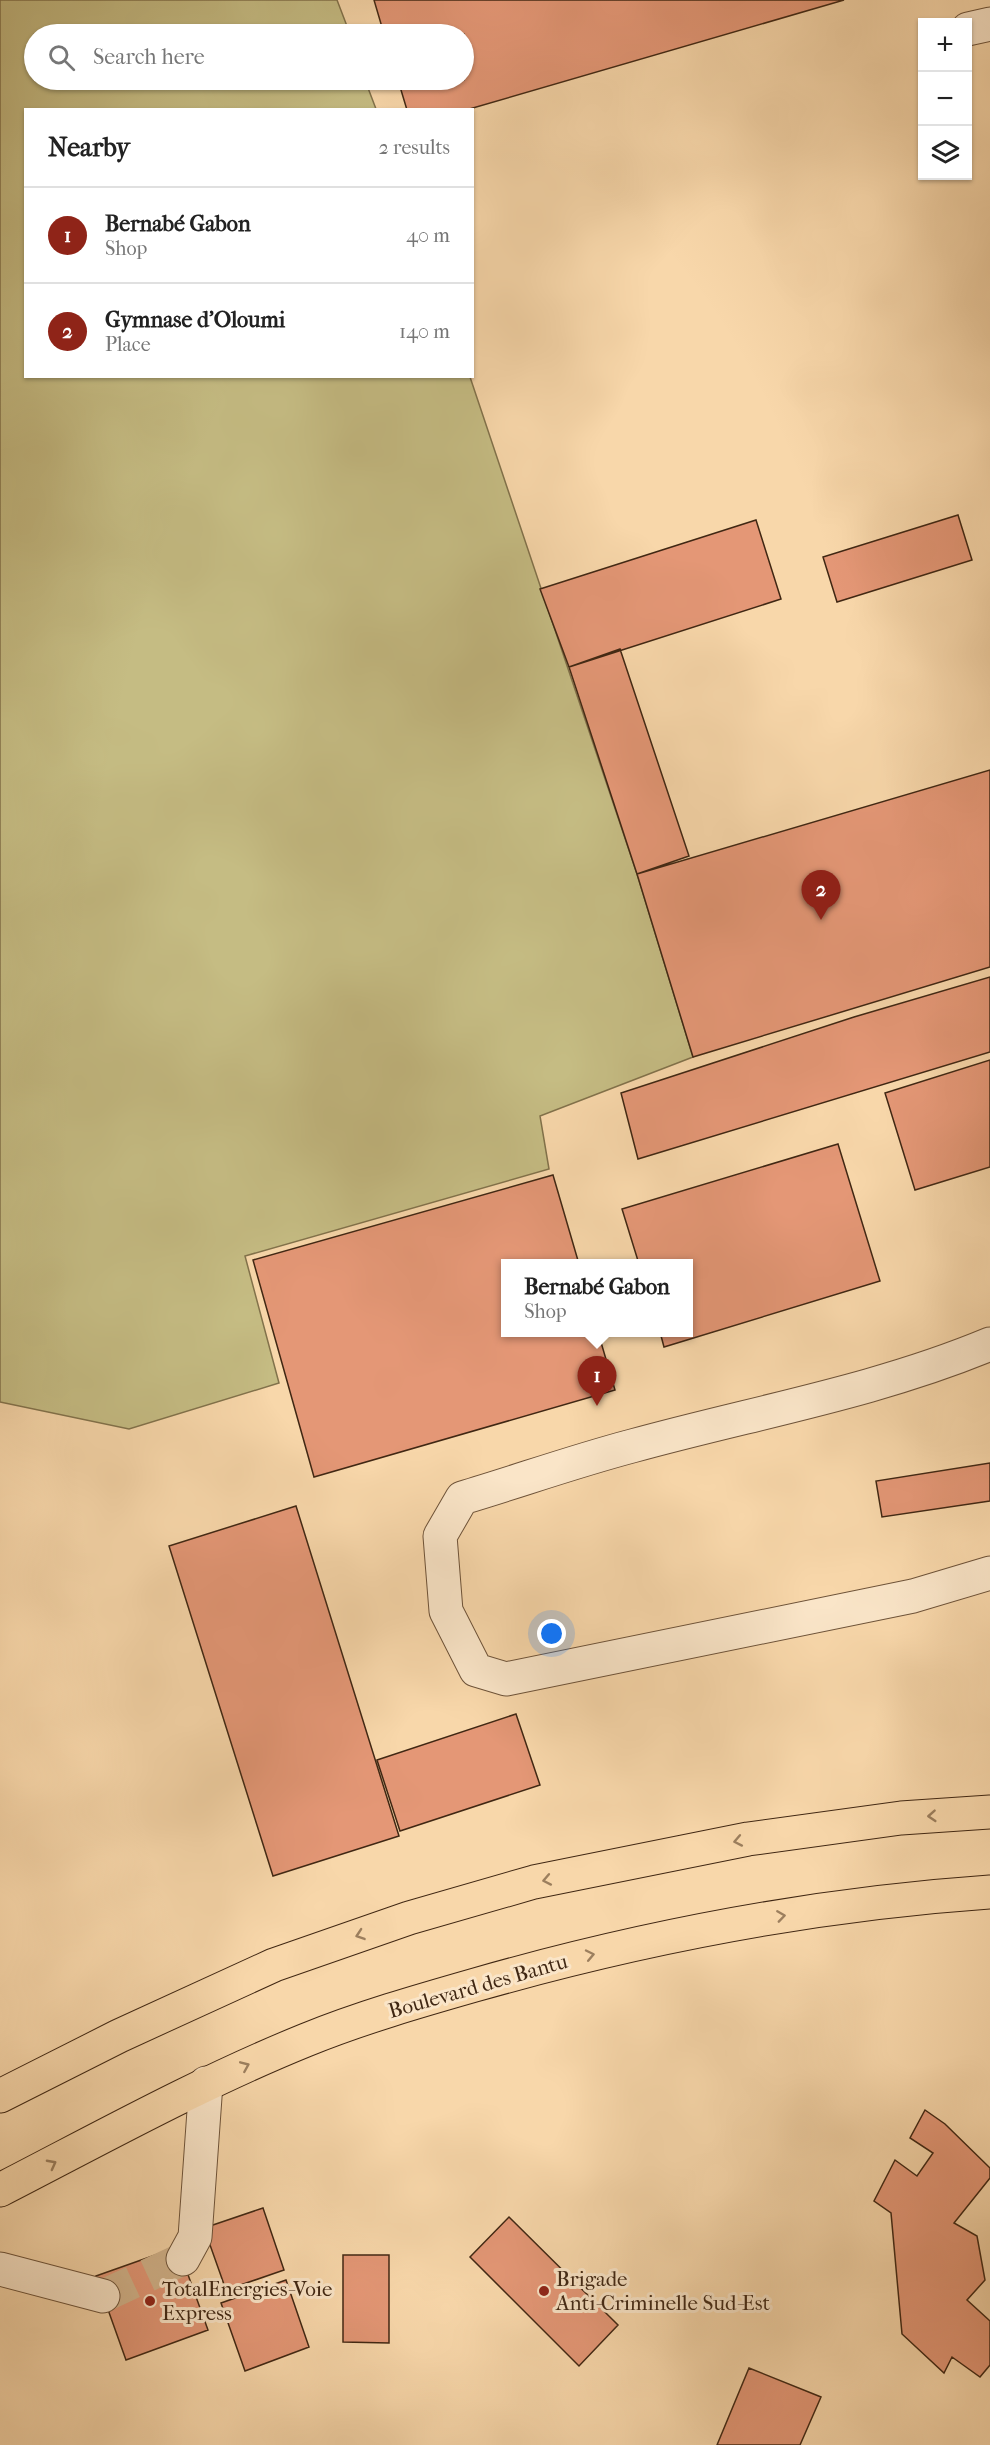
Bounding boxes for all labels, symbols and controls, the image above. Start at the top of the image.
map controls [918,18,972,180]
button: + [918,18,972,72]
search box [24,24,474,90]
icon: search [45,41,78,74]
text: Search here [93,44,205,70]
button: − [918,72,972,126]
button: layers [918,126,972,180]
text: Nearby [48,132,130,163]
text: 2 results [379,136,450,159]
text: Bernabé Gabon [105,211,251,237]
text: 1 [64,224,71,247]
text: 40 m [406,224,450,247]
text: Shop [105,237,147,260]
text: Gymnase d'Oloumi [105,307,285,333]
text: 2 [62,320,73,343]
text: 140 m [399,320,450,343]
text: Place [105,333,151,356]
pin: 2 [802,870,840,920]
popup [501,1259,693,1337]
text: Bernabé Gabon [524,1274,670,1300]
text: Shop [524,1300,567,1323]
pin: 1 [578,1356,616,1406]
your location [537,1619,566,1648]
one-way arrow [927,1810,936,1823]
one-way arrow [734,1834,744,1847]
one-way arrow [542,1872,552,1885]
one-way arrow [776,1910,785,1922]
one-way arrow [355,1927,366,1940]
street label: Boulevard des Bantu [386,1949,570,2023]
one-way arrow [584,1949,594,1962]
one-way arrow [238,2062,249,2074]
one-way arrow [46,2159,57,2171]
place label: Brigade Anti-Criminelle Sud-Est [555,2267,770,2315]
place label: TotalEnergies-Voie Express [162,2277,332,2325]
marker: Brigade Anti-Criminelle Sud-Est [537,2284,551,2298]
marker: TotalEnergies-Voie Express [143,2294,157,2308]

